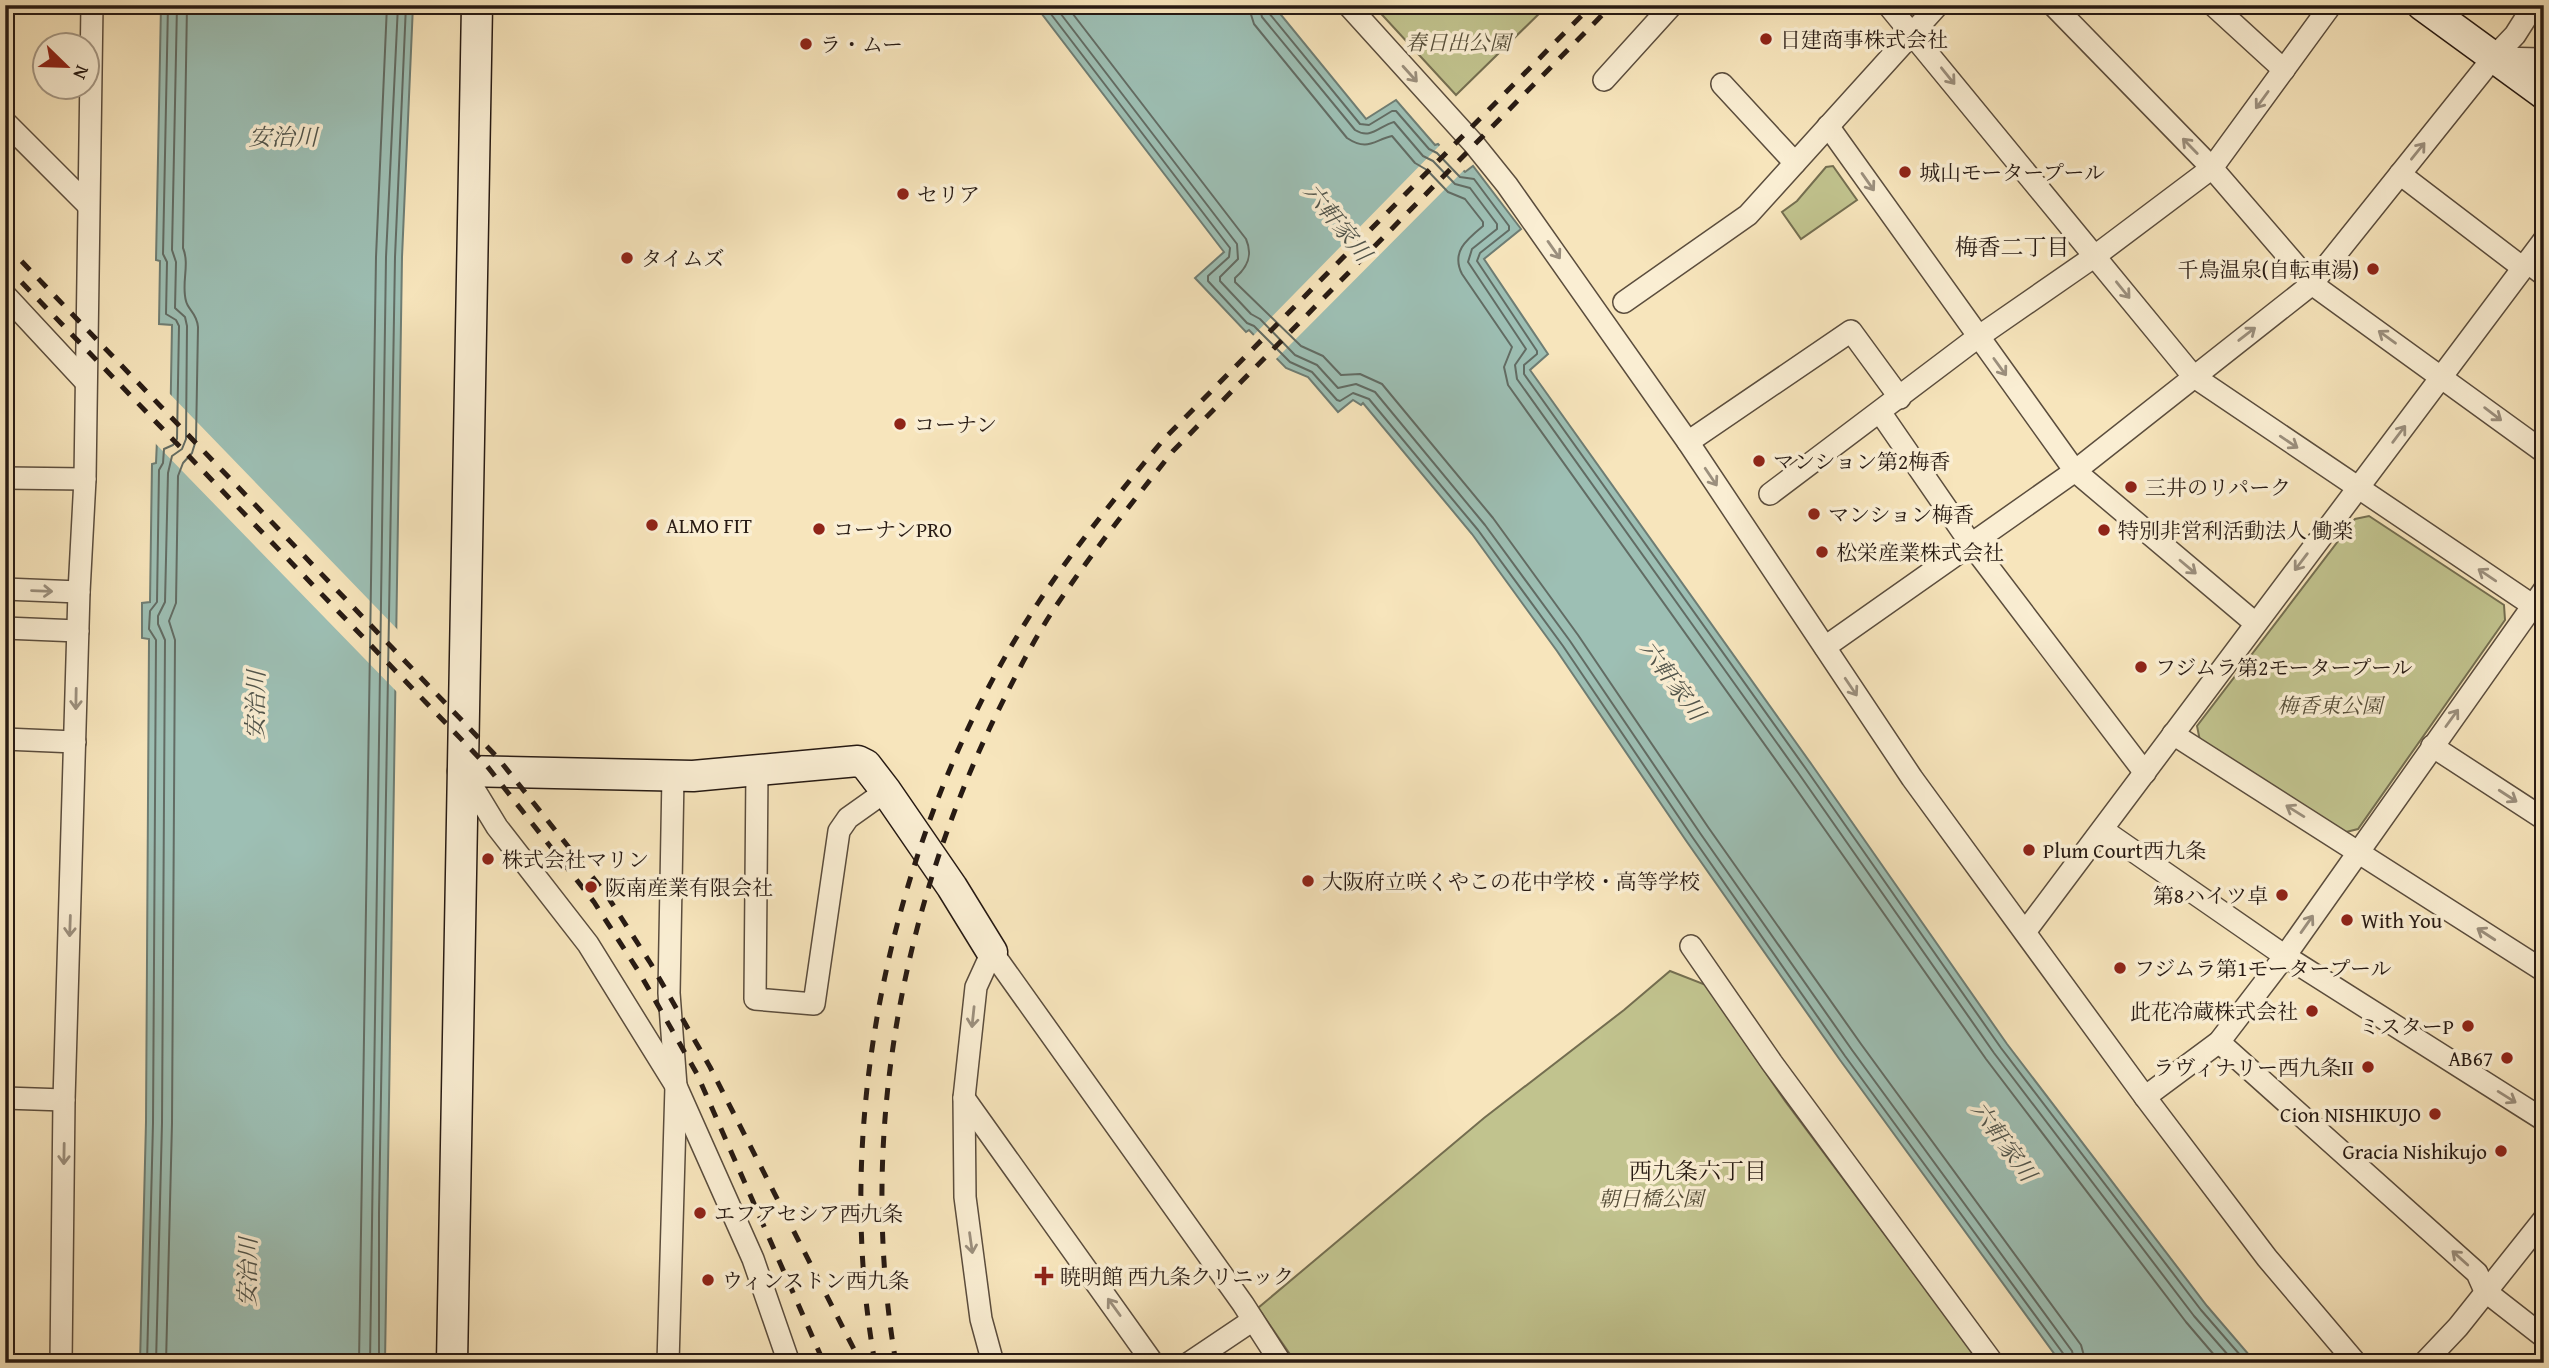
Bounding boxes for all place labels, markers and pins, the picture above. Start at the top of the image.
place label: 日建商事株式会社 [1780,24,1948,55]
place label: ラ・ムー [820,29,903,60]
marker: 日建商事株式会社 [1758,31,1774,47]
marker: ラ・ムー [798,36,814,52]
place label: 城山モータープール [1919,157,2105,188]
marker: 城山モータープール [1897,164,1913,180]
place label: セリア [917,179,980,210]
marker: セリア [895,186,911,202]
place label: タイムズ [641,243,725,274]
marker: タイムズ [619,250,635,266]
place label: 千鳥温泉(自転車湯) [2177,254,2359,285]
marker: 千鳥温泉(自転車湯) [2365,261,2381,277]
place label: コーナン [914,409,997,440]
marker: コーナン [892,416,908,432]
place label: マンション第2梅香 [1773,446,1950,477]
marker: マンション第2梅香 [1751,453,1767,469]
place label: 三井のリパーク [2145,472,2291,503]
marker: 三井のリパーク [2123,479,2139,495]
place label: マンション梅香 [1828,499,1974,530]
marker: マンション梅香 [1806,506,1822,522]
place label: ALMO FIT [666,510,752,541]
place label: コーナンPRO [833,514,952,545]
place label: 特別非営利活動法人 働楽 [2118,515,2354,546]
marker: ALMO FIT [644,517,660,533]
marker: コーナンPRO [811,521,827,537]
marker: 特別非営利活動法人 働楽 [2096,522,2112,538]
place label: 松栄産業株式会社 [1836,537,2004,568]
marker: 松栄産業株式会社 [1814,544,1830,560]
place label: フジムラ第2モータープール [2155,652,2413,683]
marker: フジムラ第2モータープール [2133,659,2149,675]
place label: Plum Court西九条 [2043,835,2206,866]
marker: Plum Court西九条 [2021,842,2037,858]
place label: 株式会社マリン [502,844,649,875]
marker: 株式会社マリン [480,851,496,867]
place label: 大阪府立咲くやこの花中学校・高等学校 [1322,866,1700,897]
place label: 阪南産業有限会社 [605,872,773,903]
marker: 大阪府立咲くやこの花中学校・高等学校 [1300,873,1316,889]
marker: 阪南産業有限会社 [583,879,599,895]
place label: 第8ハイツ卓 [2153,880,2268,911]
marker: 第8ハイツ卓 [2274,887,2290,903]
place label: With You [2361,905,2443,936]
marker: With You [2339,912,2355,928]
place label: フジムラ第1モータープール [2134,953,2392,984]
marker: フジムラ第1モータープール [2112,960,2128,976]
place label: 此花冷蔵株式会社 [2130,996,2298,1027]
marker: 此花冷蔵株式会社 [2304,1003,2320,1019]
place label: ミスターP [2359,1011,2454,1042]
marker: ミスターP [2460,1018,2476,1034]
place label: AB67 [2448,1043,2493,1074]
marker: AB67 [2499,1050,2515,1066]
place label: ラヴィナリー西九条Ⅱ [2153,1052,2354,1083]
marker: ラヴィナリー西九条Ⅱ [2360,1059,2376,1075]
place label: Cion NISHIKUJO [2280,1099,2421,1130]
marker: Cion NISHIKUJO [2427,1106,2443,1122]
place label: Gracia Nishikujo [2342,1136,2487,1167]
marker: Gracia Nishikujo [2493,1143,2509,1159]
place label: エフアセシア西九条 [714,1198,903,1229]
marker: エフアセシア西九条 [692,1205,708,1221]
place label: 暁明館 西九条クリニック [1060,1261,1294,1292]
place label: ウィンストン西九条 [722,1265,909,1296]
marker: 暁明館 西九条クリニック [1034,1266,1054,1286]
marker: ウィンストン西九条 [700,1272,716,1288]

